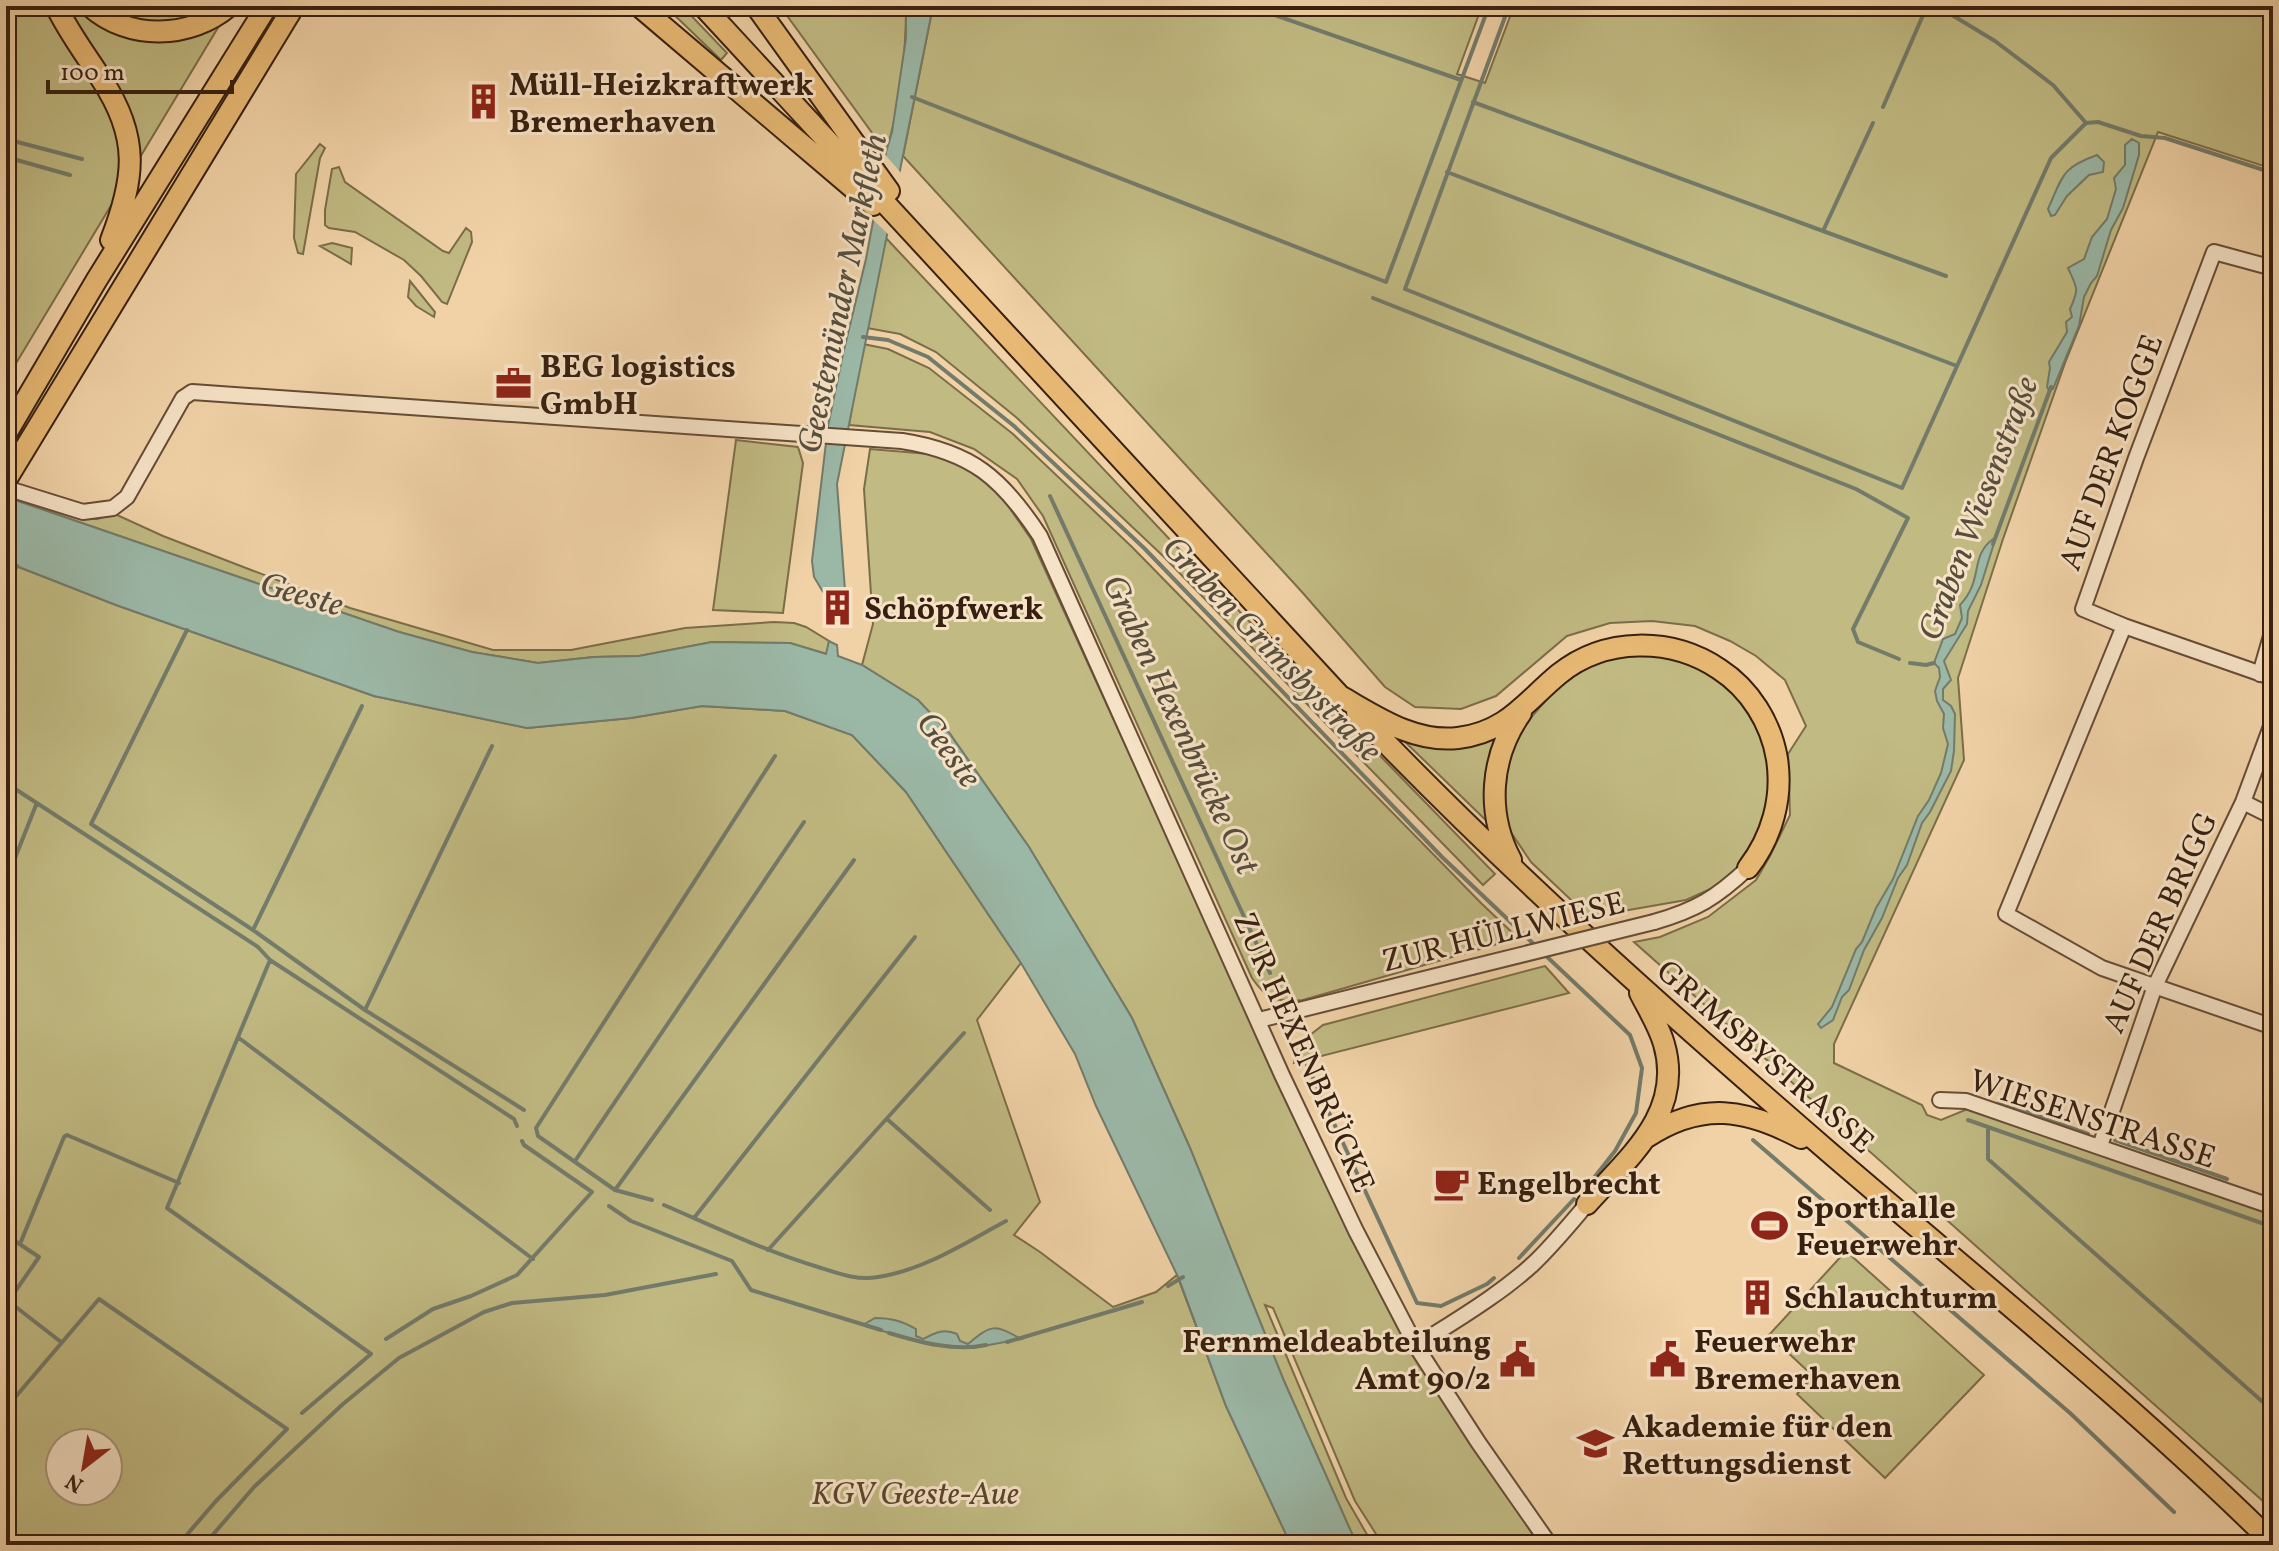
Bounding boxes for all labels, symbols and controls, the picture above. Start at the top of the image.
scale bar [48,44,232,94]
text: 100 m [60,57,125,91]
place label: Müll-Heizkraftwerk Bremerhaven [509,65,814,146]
building icon: Müll-Heizkraftwerk Bremerhaven [464,83,502,121]
water label: Geestemünder Markfleth [788,130,901,458]
street label: AUF DER KOGGE [2050,329,2176,577]
place label: BEG logistics GmbH [540,347,736,428]
office icon: BEG logistics GmbH [495,365,533,403]
water label: Graben Wiesenstraße [1908,370,2052,648]
water label: Graben Grimsbystraße [1150,527,1391,775]
water label: Geeste [254,562,349,631]
water label: Graben Hexenbrücke Ost [1089,568,1269,884]
building icon: Schöpfwerk [819,589,857,627]
place label: Schöpfwerk [864,589,1043,633]
water label: Geeste [903,703,991,799]
street label: AUF DER BRIGG [2093,806,2230,1041]
street label: ZUR HÜLLWIESE [1377,882,1630,985]
street label: ZUR HEXENBRÜCKE [1221,906,1384,1201]
street label: GRIMSBYSTRASSE [1646,951,1883,1165]
street label: WIESENSTRASSE [1963,1060,2221,1181]
cafe icon: Engelbrecht [1432,1164,1470,1202]
place label: Engelbrecht [1477,1164,1661,1208]
place label: Sporthalle Feuerwehr [1796,1188,1958,1269]
sports icon: Sporthalle Feuerwehr [1751,1206,1789,1244]
building icon: Schlauchturm [1739,1278,1777,1316]
place label: Schlauchturm [1784,1278,1998,1322]
place label: Fernmeldeabteilung Amt 90/2 [1182,1322,1491,1403]
place label: Feuerwehr Bremerhaven [1694,1322,1901,1403]
public building icon: Fernmeldeabteilung Amt 90/2 [1498,1340,1536,1378]
public building icon: Feuerwehr Bremerhaven [1649,1340,1687,1378]
place label: Akademie für den Rettungsdienst [1622,1407,1893,1488]
school or university icon: Akademie für den Rettungsdienst [1577,1425,1615,1463]
north arrow [44,1427,124,1507]
text: N [60,1465,90,1499]
park label: KGV Geeste-Aue [811,1474,1019,1518]

